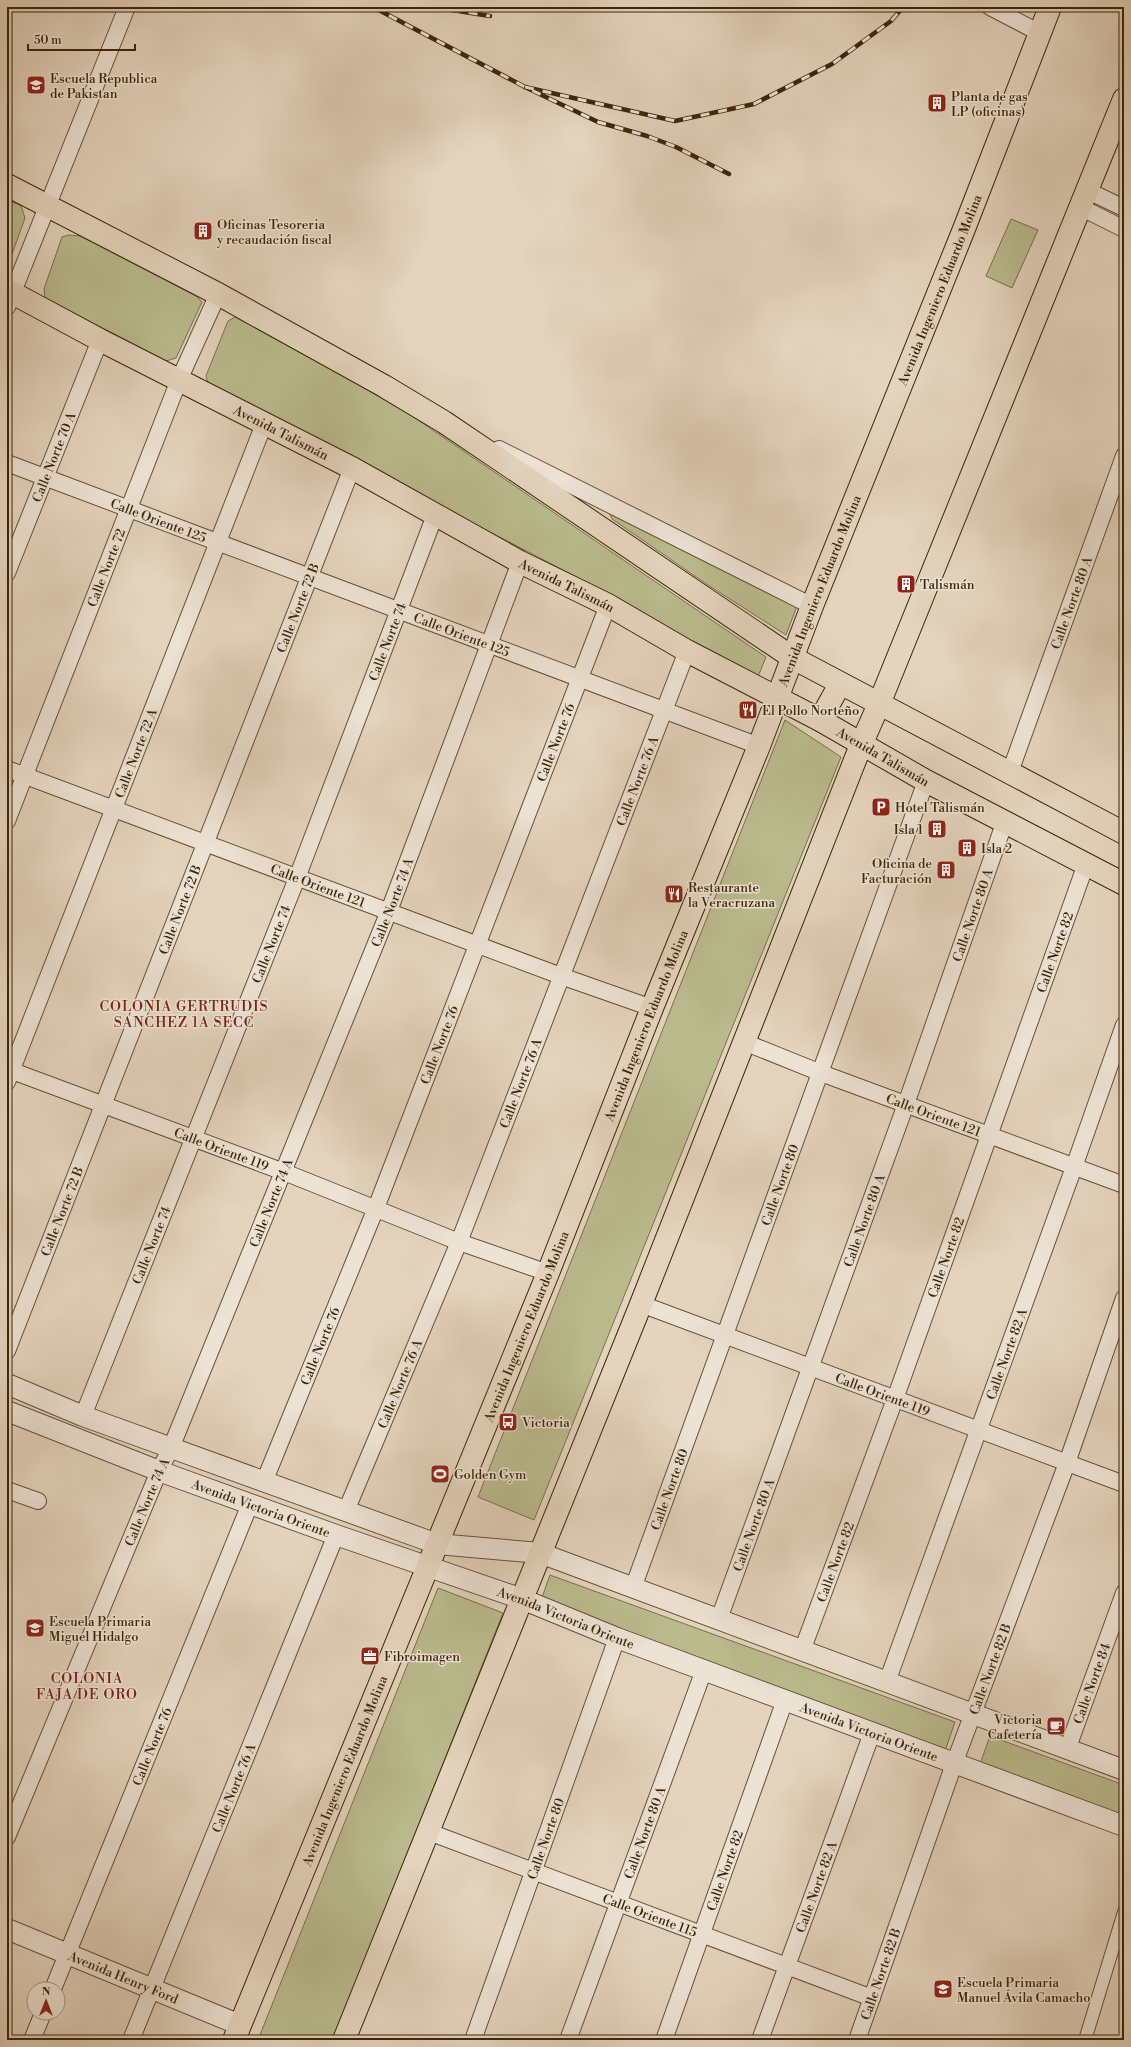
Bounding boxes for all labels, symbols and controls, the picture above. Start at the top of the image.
scale bar [28,26,135,52]
text: 50 m [34,33,62,48]
place label: Escuela Republica de Pakistan [50,71,158,102]
school or university icon: Escuela Republica de Pakistan [25,74,47,96]
place label: Planta de gas LP (oficinas) [951,89,1028,120]
building icon: Planta de gas LP (oficinas) [926,92,948,114]
street label: Avenida Ingeniero Eduardo Molina [894,192,986,389]
place label: Oficinas Tesoreria y recaudación fiscal [216,217,332,248]
building icon: Oficinas Tesoreria y recaudación fiscal [192,220,214,242]
street label: Avenida Talismán [230,402,331,464]
street label: Calle Norte 70 A [29,409,80,505]
street label: Avenida Ingeniero Eduardo Molina [775,493,865,690]
street label: Calle Oriente 125 [108,496,209,546]
street label: Calle Norte 72 [84,526,129,609]
street label: Calle Norte 80 A [1048,554,1096,652]
street label: Avenida Talismán [515,555,617,616]
street label: Calle Norte 72 B [274,561,323,655]
building icon: Talismán [895,573,917,595]
place label: Talismán [920,577,975,593]
street label: Calle Norte 74 [366,600,410,683]
street label: Calle Oriente 125 [411,610,512,660]
restaurant icon: El Pollo Norteño [737,699,759,721]
street label: Calle Norte 76 [534,701,579,784]
place label: El Pollo Norteño [762,703,859,719]
street label: Calle Norte 72 A [112,706,161,800]
street label: Avenida Talismán [833,724,932,790]
street label: Calle Norte 76 A [613,733,663,828]
parking icon: Hotel Talismán [870,796,892,818]
place label: Hotel Talismán [895,800,985,816]
building icon: Isla 1 [926,818,948,840]
place label: Isla 1 [894,822,923,838]
building icon: Isla 2 [956,837,978,859]
place label: Isla 2 [981,841,1012,857]
street label: Calle Norte 74 A [368,855,418,950]
place label: Oficina de Facturación [861,856,932,887]
building icon: Oficina de Facturación [935,859,957,881]
street label: Calle Oriente 121 [268,861,368,911]
street label: Calle Norte 72 B [156,863,205,957]
street label: Calle Norte 80 A [949,866,997,964]
place label: Restaurante la Veracruzana [688,880,776,911]
restaurant icon: Restaurante la Veracruzana [663,883,685,905]
street label: Calle Norte 74 [249,903,294,986]
street label: Calle Norte 82 [1034,910,1077,995]
street label: Avenida Ingeniero Eduardo Molina [601,927,692,1125]
district label: COLONIA GERTRUDIS SANCHEZ 1A SECC [99,998,269,1032]
street label: Calle Norte 76 [417,1003,462,1087]
street label: Calle Norte 76 A [497,1035,546,1131]
street label: Calle Oriente 121 [884,1091,983,1141]
street label: Calle Oriente 119 [172,1125,271,1175]
street label: Calle Norte 80 [758,1142,803,1228]
street label: Calle Norte 74 A [246,1155,297,1250]
street label: Calle Norte 72 B [38,1165,87,1259]
street label: Calle Norte 80 A [841,1171,889,1269]
street label: Calle Norte 74 [129,1204,175,1287]
street label: Calle Norte 82 [925,1215,968,1300]
street label: Avenida Ingeniero Eduardo Molina [481,1229,573,1425]
street label: Calle Norte 76 [297,1305,344,1388]
street label: Calle Norte 82 A [983,1305,1031,1402]
street label: Calle Norte 76 A [375,1336,427,1431]
street label: Calle Oriente 119 [833,1370,932,1420]
bus stop icon: Victoria [497,1411,519,1433]
place label: Victoria [521,1415,570,1431]
street label: Calle Norte 80 [648,1446,692,1533]
street label: Calle Norte 74 A [122,1455,174,1549]
sports icon: Golden Gym [429,1463,451,1485]
place label: Golden Gym [454,1467,527,1483]
street label: Avenida Victoria Oriente [188,1476,333,1541]
street label: Calle Norte 80 A [730,1476,779,1574]
street label: Calle Norte 82 [814,1520,858,1605]
street label: Avenida Victoria Oriente [494,1584,637,1653]
place label: Escuela Primaria Miguel Hidalgo [49,1614,152,1645]
school or university icon: Escuela Primaria Miguel Hidalgo [24,1617,46,1639]
street label: Calle Norte 82 B [966,1621,1015,1717]
street label: Calle Norte 84 [1070,1641,1114,1726]
office icon: Fibroimagen [359,1645,381,1667]
place label: Fibroimagen [384,1649,460,1665]
district label: COLONIA FAJA DE ORO [36,1670,138,1704]
street label: Avenida Ingeniero Eduardo Molina [299,1673,391,1870]
street label: Avenida Victoria Oriente [797,1699,941,1766]
street label: Calle Norte 76 [129,1705,176,1788]
place label: Victoria Cafetería [988,1712,1042,1743]
cafe icon: Victoria Cafetería [1045,1715,1067,1737]
street label: Calle Norte 76 A [209,1740,260,1835]
street label: Calle Norte 80 A [621,1783,670,1881]
street label: Calle Norte 80 [524,1795,568,1882]
street label: Calle Norte 82 [704,1828,747,1913]
street label: Calle Norte 82 A [793,1838,841,1935]
street label: Calle Oriente 115 [600,1891,699,1941]
street label: Calle Norte 82 B [858,1926,905,2022]
street label: Avenida Henry Ford [65,1948,181,2008]
place label: Escuela Primaria Manuel Ávila Camacho [957,1975,1090,2006]
school or university icon: Escuela Primaria Manuel Ávila Camacho [932,1978,954,2000]
north arrow [26,1981,66,2021]
text: N [42,1985,51,1999]

